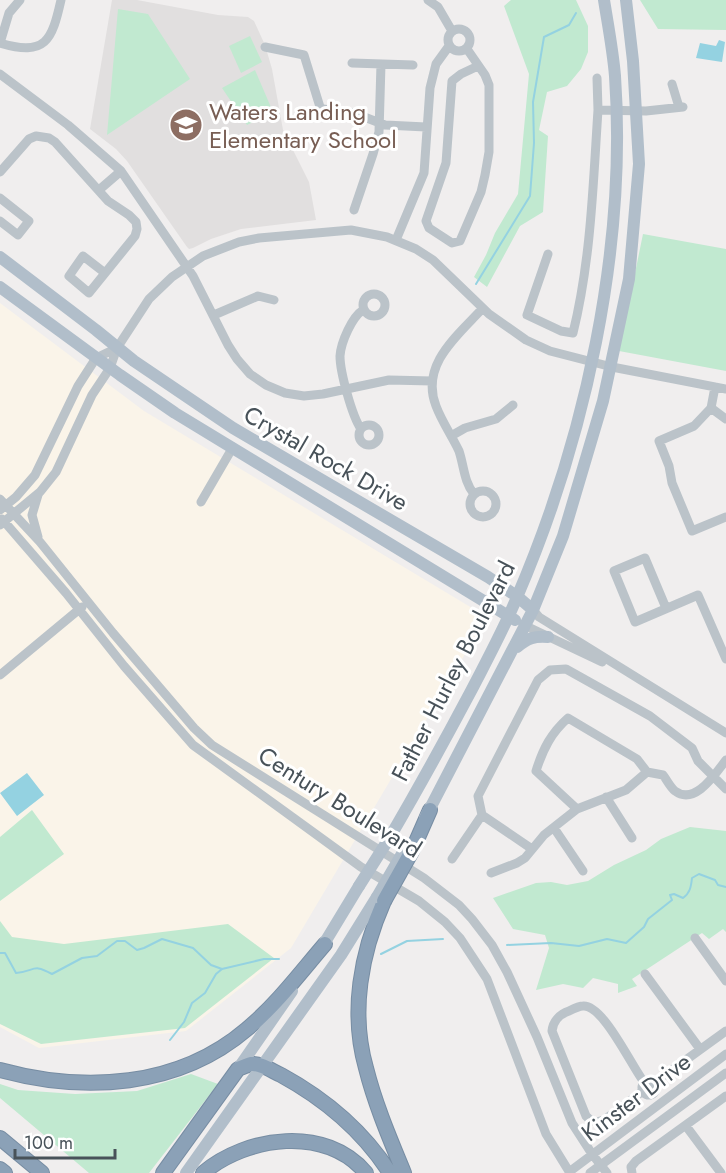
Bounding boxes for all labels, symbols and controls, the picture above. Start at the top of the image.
place label: Waters Landing Elementary School [209,94,397,157]
school or university icon: Waters Landing Elementary School [168,107,204,143]
street label: Crystal Rock Drive [237,397,415,519]
street label: Father Hurley Boulevard [382,555,524,787]
street label: Century Boulevard [251,738,429,866]
street label: Kinster Drive [574,1044,698,1150]
scale bar [15,1122,116,1160]
text: 100 m [24,1130,73,1156]

